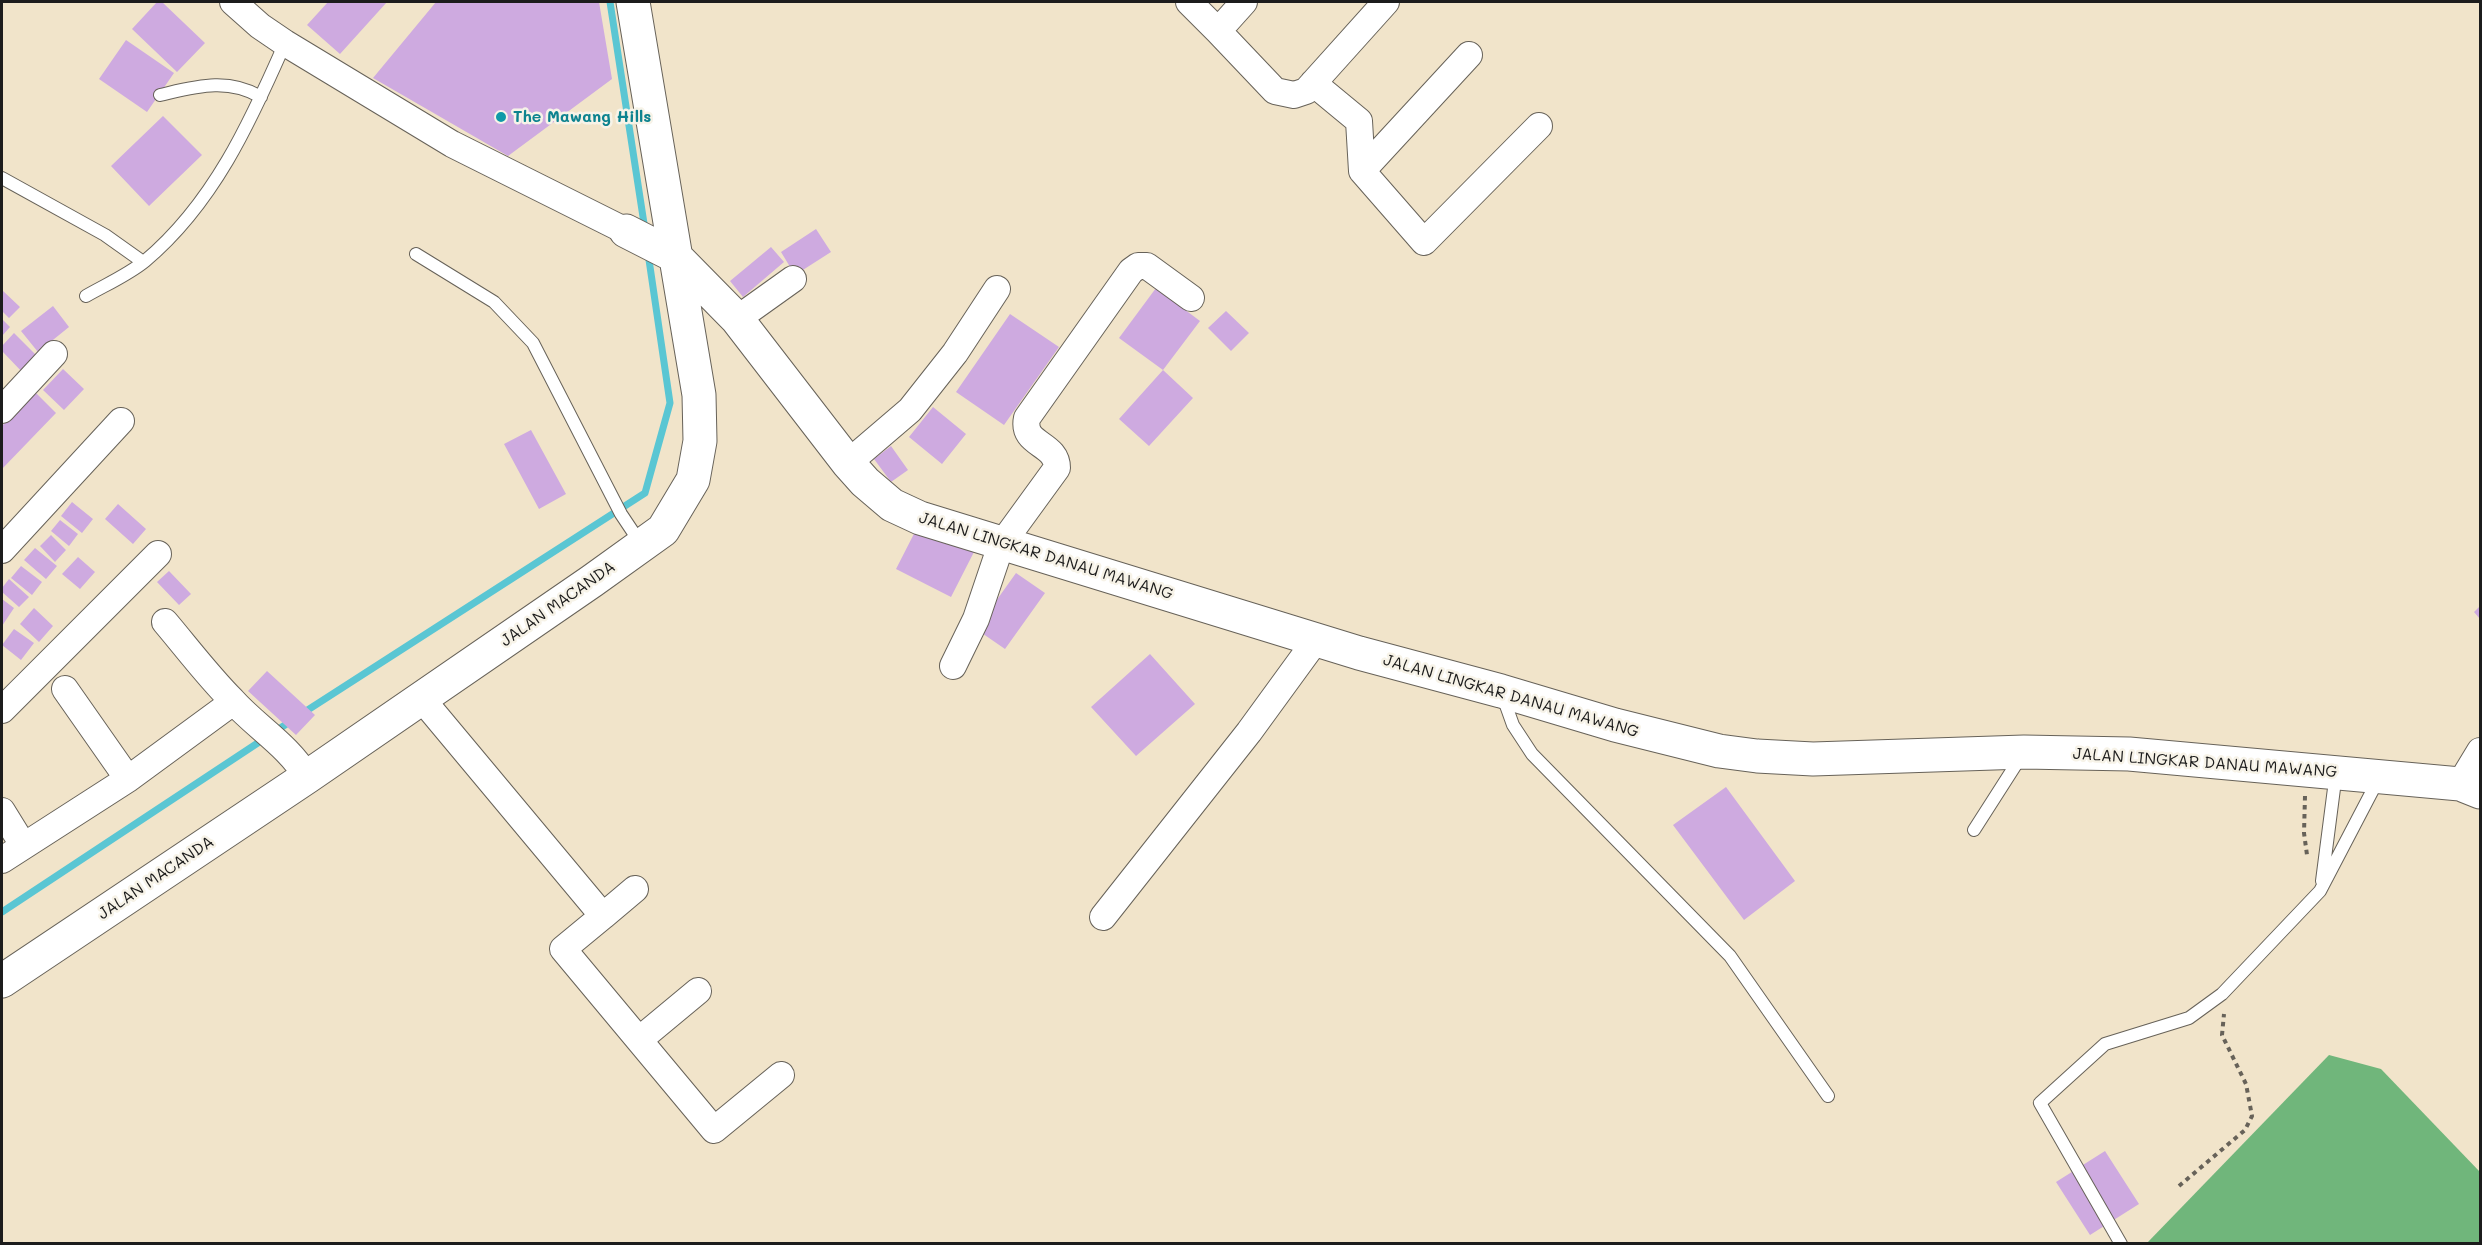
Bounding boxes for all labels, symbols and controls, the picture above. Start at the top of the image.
place label: The Mawang Hills [513,107,651,127]
marker: The Mawang Hills [494,110,508,124]
street label: JALAN LINGKAR DANAU MAWANG [917,508,1175,604]
street label: JALAN MACANDA [497,557,619,651]
street label: JALAN LINGKAR DANAU MAWANG [1381,650,1641,742]
street label: JALAN LINGKAR DANAU MAWANG [2072,744,2338,782]
street label: JALAN MACANDA [94,832,218,924]

